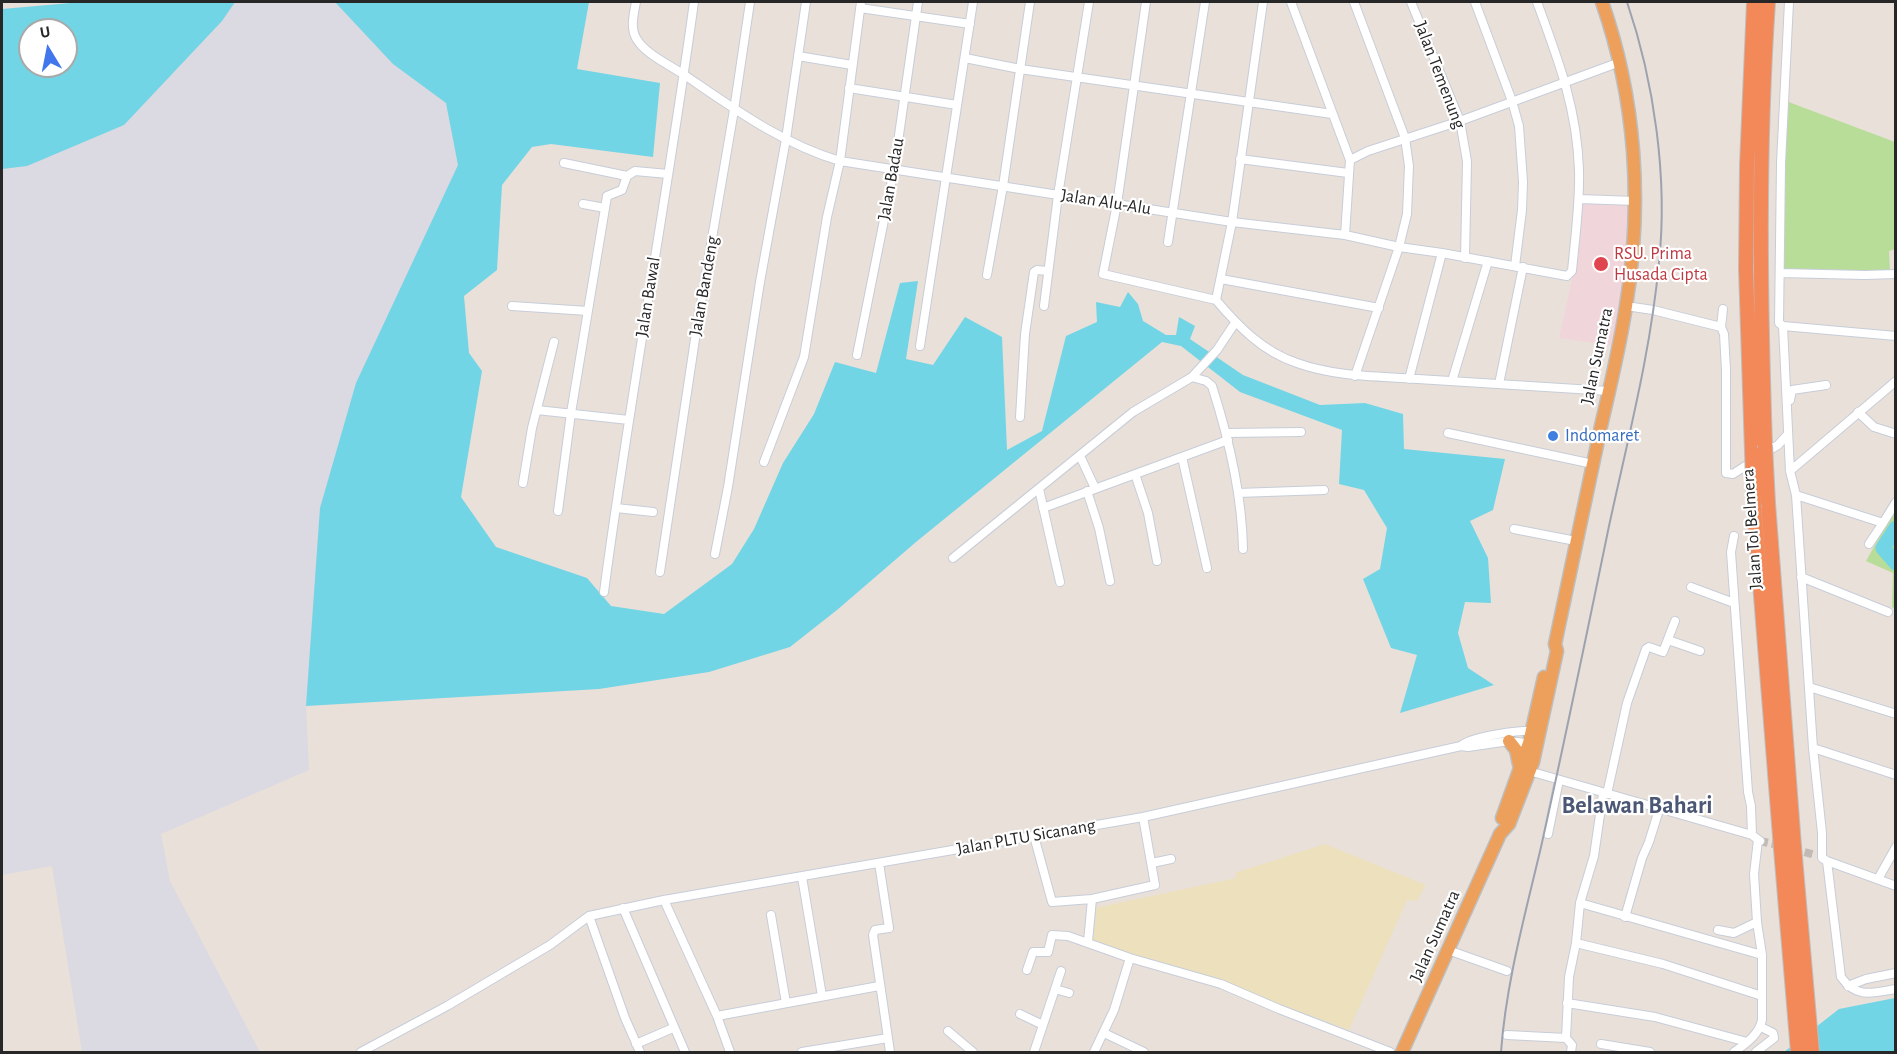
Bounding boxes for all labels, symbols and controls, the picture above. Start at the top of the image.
north arrow [18,18,78,78]
street label: Jalan Temenung [1410,18,1470,132]
text: U [39,23,52,41]
street label: Jalan Badau [873,136,909,222]
street label: Jalan Alu-Alu [1059,184,1153,220]
street label: Jalan Bandeng [685,234,723,338]
place label: RSU. Prima Husada Cipta [1614,243,1708,286]
street label: Jalan Bawal [631,255,665,339]
marker: RSU. Prima Husada Cipta [1592,255,1610,273]
street label: Jalan Sumatra [1576,306,1618,406]
place label: Indomaret [1565,425,1639,447]
marker: Indomaret [1546,429,1560,443]
street label: Jalan Tol Belmera [1737,468,1767,590]
district label: Belawan Bahari [1561,792,1713,820]
street label: Jalan PLTU Sicanang [955,814,1097,860]
street label: Jalan Sumatra [1405,887,1465,985]

